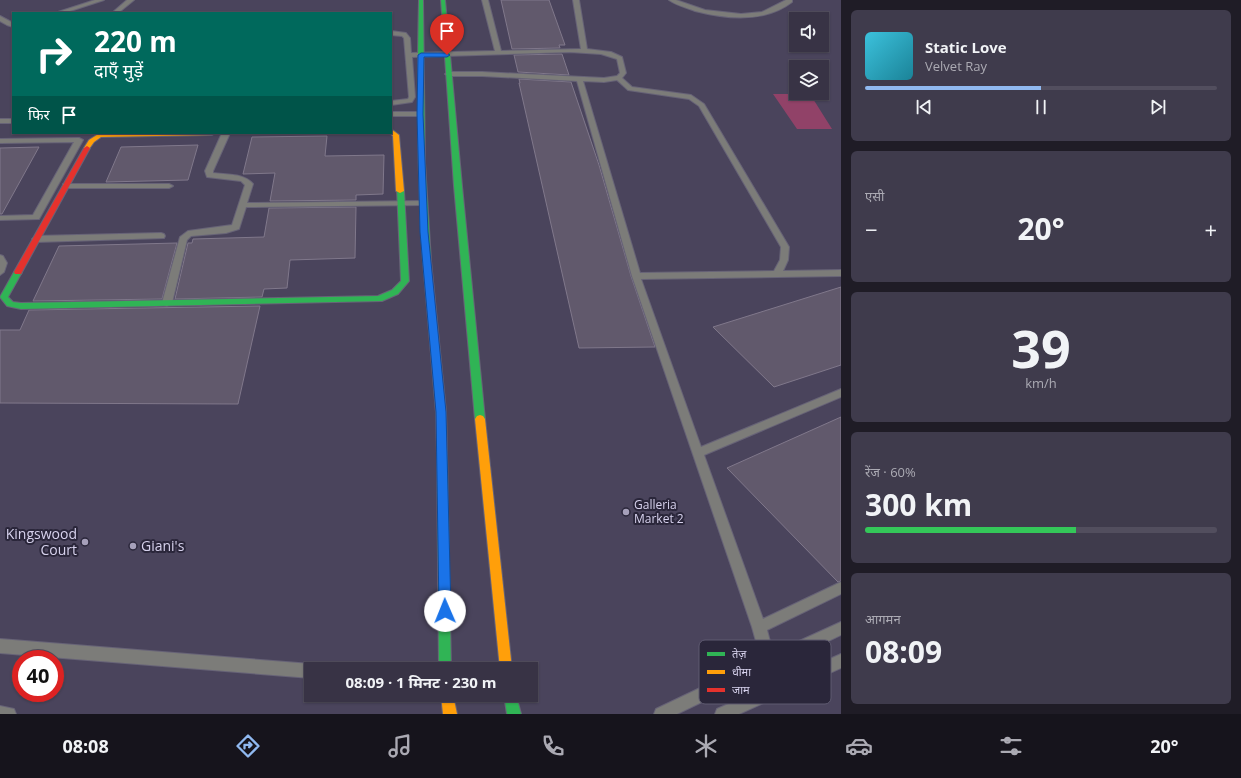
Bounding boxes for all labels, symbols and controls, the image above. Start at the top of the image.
map controls [789,12,829,100]
button: sound [789,12,829,52]
pin [430,14,464,55]
icon: arrive [436,20,458,42]
text: 220 m [94,22,177,60]
icon: right [28,28,80,80]
text: Static Love [925,37,1007,57]
text: Velvet Ray [925,57,987,75]
text: दाएँ मुड़ें [94,58,143,82]
button: layers [789,60,829,100]
icon: previous [913,96,935,118]
icon: pause [1030,96,1052,118]
icon: next [1147,96,1169,118]
text: फिर [28,104,50,124]
icon: arrive [58,104,80,126]
text: एसी [865,187,884,205]
text: 20° [1017,208,1065,249]
text: − [865,214,878,244]
text: + [1204,214,1217,244]
text: 39 [1011,312,1071,383]
text: km/h [1025,374,1057,392]
text: रेंज · 60% [865,463,916,481]
text: 300 km [865,484,972,525]
place label: Galleria Market 2 [634,496,684,527]
marker: Galleria Market 2 [621,507,631,517]
place label: Kingswood Court [6,524,77,559]
place label: Giani's [141,536,185,555]
marker: Kingswood Court [80,537,90,547]
marker: Giani's [128,541,138,551]
position arrow [424,590,466,632]
text: आगमन [865,610,901,628]
text: 08:09 [865,631,942,672]
legend [699,640,831,704]
text: तेज़ [732,646,747,661]
speed limit sign: 40 [12,650,64,702]
text: धीमा [732,664,751,679]
text: 08:09 · 1 मिनट · 230 m [345,672,497,692]
text: जाम [732,682,750,697]
icon: directions [234,732,262,760]
icon: music [386,732,414,760]
icon: phone [539,732,567,760]
icon: climate [692,732,720,760]
icon: car [845,732,873,760]
icon: filters [997,732,1025,760]
text: 08:08 [62,734,109,758]
text: 20° [1150,734,1179,758]

